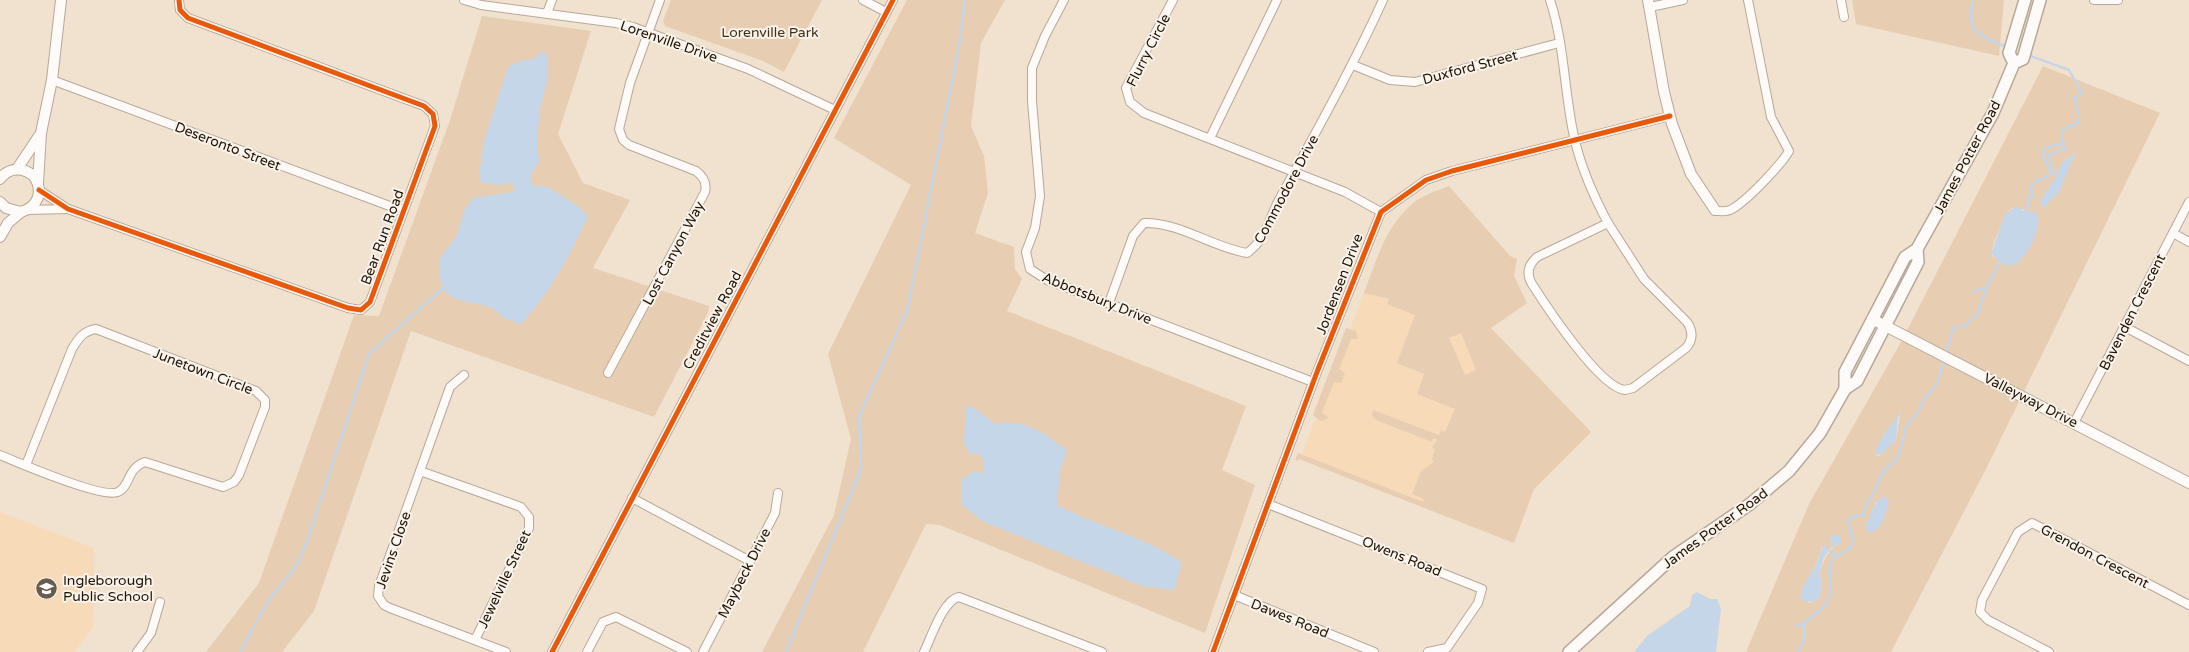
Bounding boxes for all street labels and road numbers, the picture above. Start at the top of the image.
street label: Flurry Circle [1123,11,1174,90]
street label: Lorenville Drive [618,17,720,66]
street label: Duxford Street [1421,46,1520,88]
street label: James Potter Road [1930,98,2005,217]
street label: Deseronto Street [172,118,284,175]
street label: Commodore Drive [1251,132,1322,247]
street label: Bear Run Road [357,187,408,287]
street label: Lost Canyon Way [639,198,708,308]
street label: Jordensen Drive [1312,231,1367,337]
street label: Bavenden Crescent [2096,250,2170,373]
street label: Creditview Road [679,268,746,372]
street label: Abbotsbury Drive [1039,269,1154,328]
street label: Junetown Circle [150,345,255,398]
street label: Valleyway Drive [1981,369,2081,432]
street label: James Potter Road [1659,485,1771,572]
street label: Jevins Close [372,509,415,591]
street label: Grendon Crescent [2038,521,2152,592]
street label: Maybeck Drive [714,525,774,621]
street label: Jewelville Street [474,527,535,631]
street label: Owens Road [1360,533,1444,580]
street label: Dawes Road [1248,595,1331,642]

